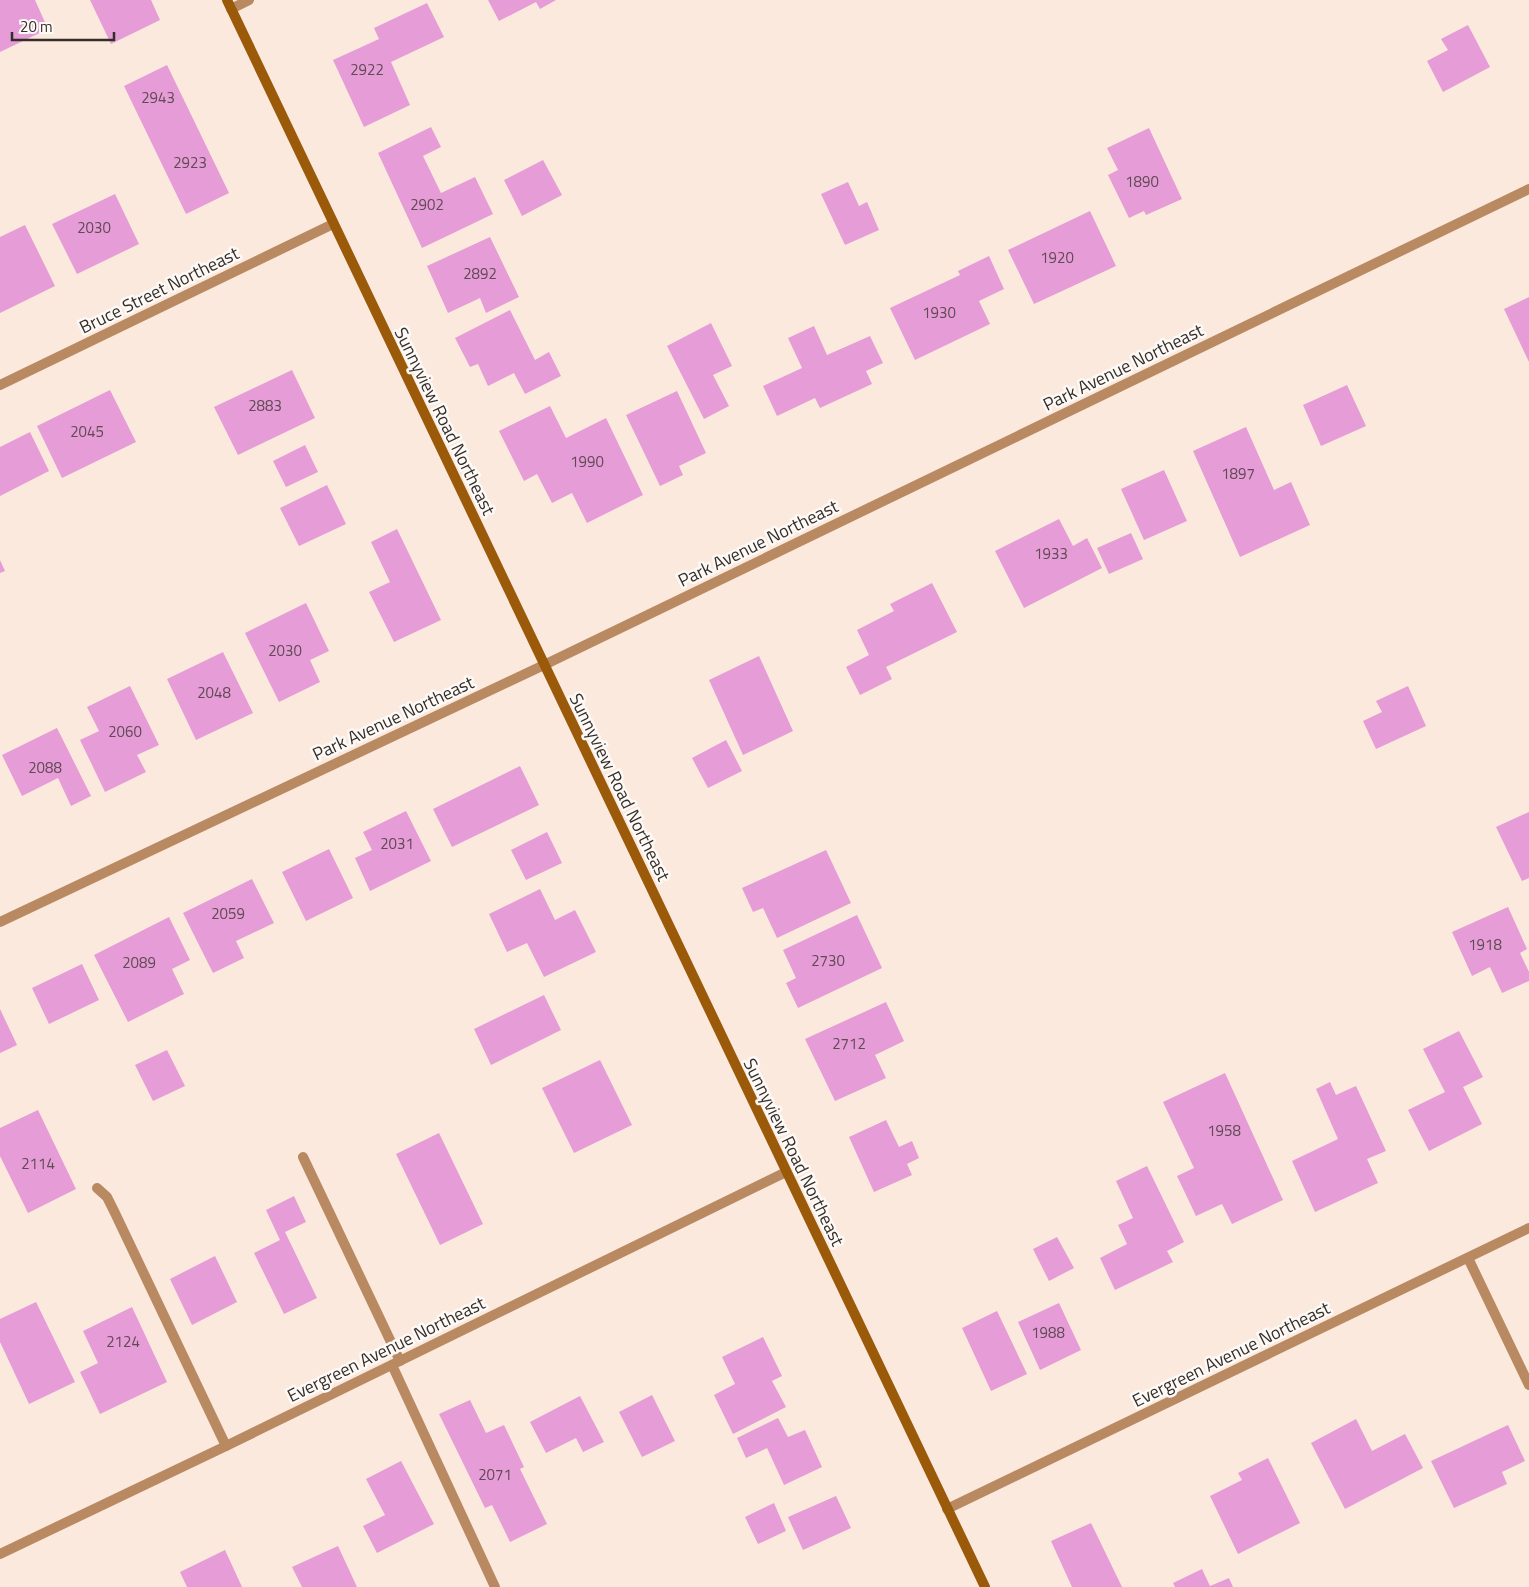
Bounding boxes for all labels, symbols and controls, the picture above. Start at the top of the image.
scale bar [12,10,115,42]
text: 20 m [20,15,53,38]
house number: 2922 [350,58,384,81]
house number: 2943 [141,86,175,109]
house number: 2923 [173,151,207,174]
house number: 1890 [1125,170,1159,193]
house number: 2902 [410,193,444,216]
house number: 2030 [77,216,111,239]
street label: Bruce Street Northeast [75,239,244,340]
house number: 1920 [1040,246,1074,269]
house number: 2892 [463,262,497,285]
house number: 1930 [922,301,956,324]
street label: Park Avenue Northeast [1038,316,1208,418]
street label: Sunnyview Road Northeast [388,322,503,520]
house number: 2883 [248,394,282,417]
house number: 2045 [70,420,104,443]
house number: 1990 [570,450,604,473]
house number: 1897 [1221,462,1255,485]
street label: Park Avenue Northeast [673,492,843,594]
house number: 1933 [1034,542,1068,565]
house number: 2030 [268,639,302,662]
street label: Park Avenue Northeast [308,668,479,767]
house number: 2048 [197,681,231,704]
street label: Sunnyview Road Northeast [563,688,678,886]
house number: 2060 [108,720,142,743]
house number: 2088 [28,756,62,779]
house number: 2031 [380,832,414,855]
house number: 2059 [211,902,245,925]
house number: 1918 [1468,933,1502,956]
house number: 2730 [811,949,845,972]
house number: 2089 [122,951,156,974]
house number: 2712 [832,1032,866,1055]
street label: Sunnyview Road Northeast [737,1053,852,1251]
house number: 1958 [1207,1119,1241,1142]
house number: 2114 [21,1152,55,1175]
street label: Evergreen Avenue Northeast [282,1289,490,1409]
street label: Evergreen Avenue Northeast [1127,1294,1335,1414]
house number: 1988 [1031,1321,1065,1344]
house number: 2124 [106,1330,140,1353]
house number: 2071 [478,1463,512,1486]

